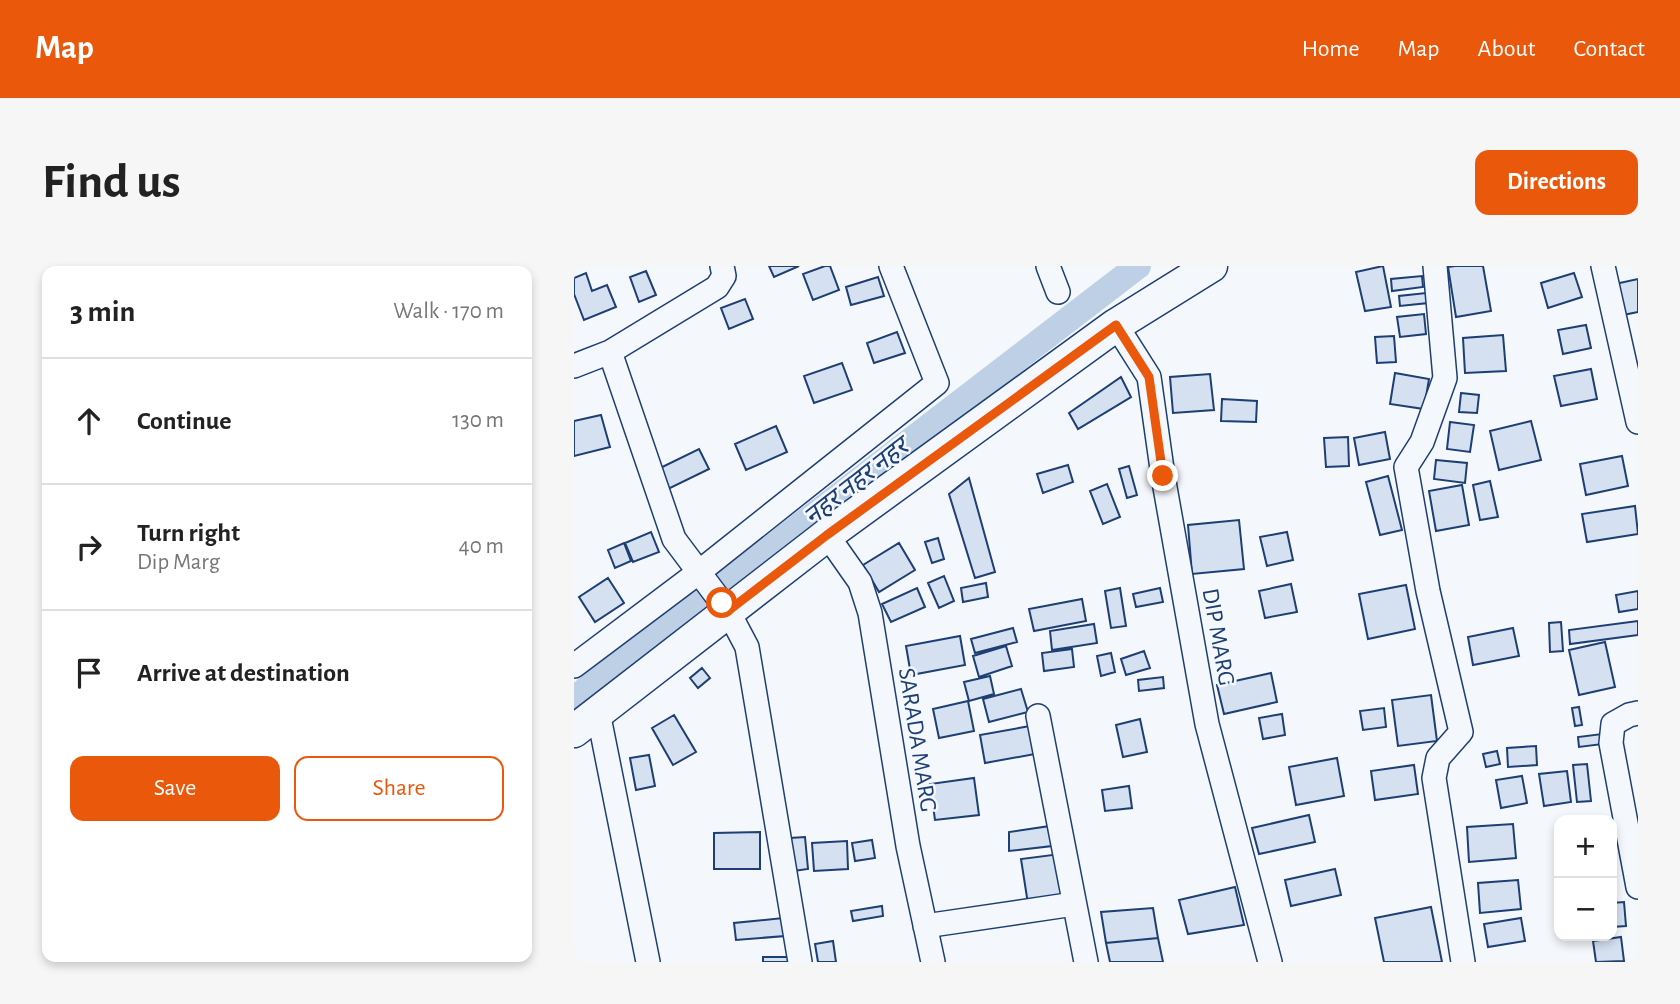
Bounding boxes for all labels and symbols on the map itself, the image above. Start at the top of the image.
water label: नहर नहर नहर [799,430,917,530]
route end [1147,460,1178,491]
street label: DIP MARG [1198,586,1238,688]
route start [706,587,737,618]
street label: SARADA MARG [894,666,940,814]

